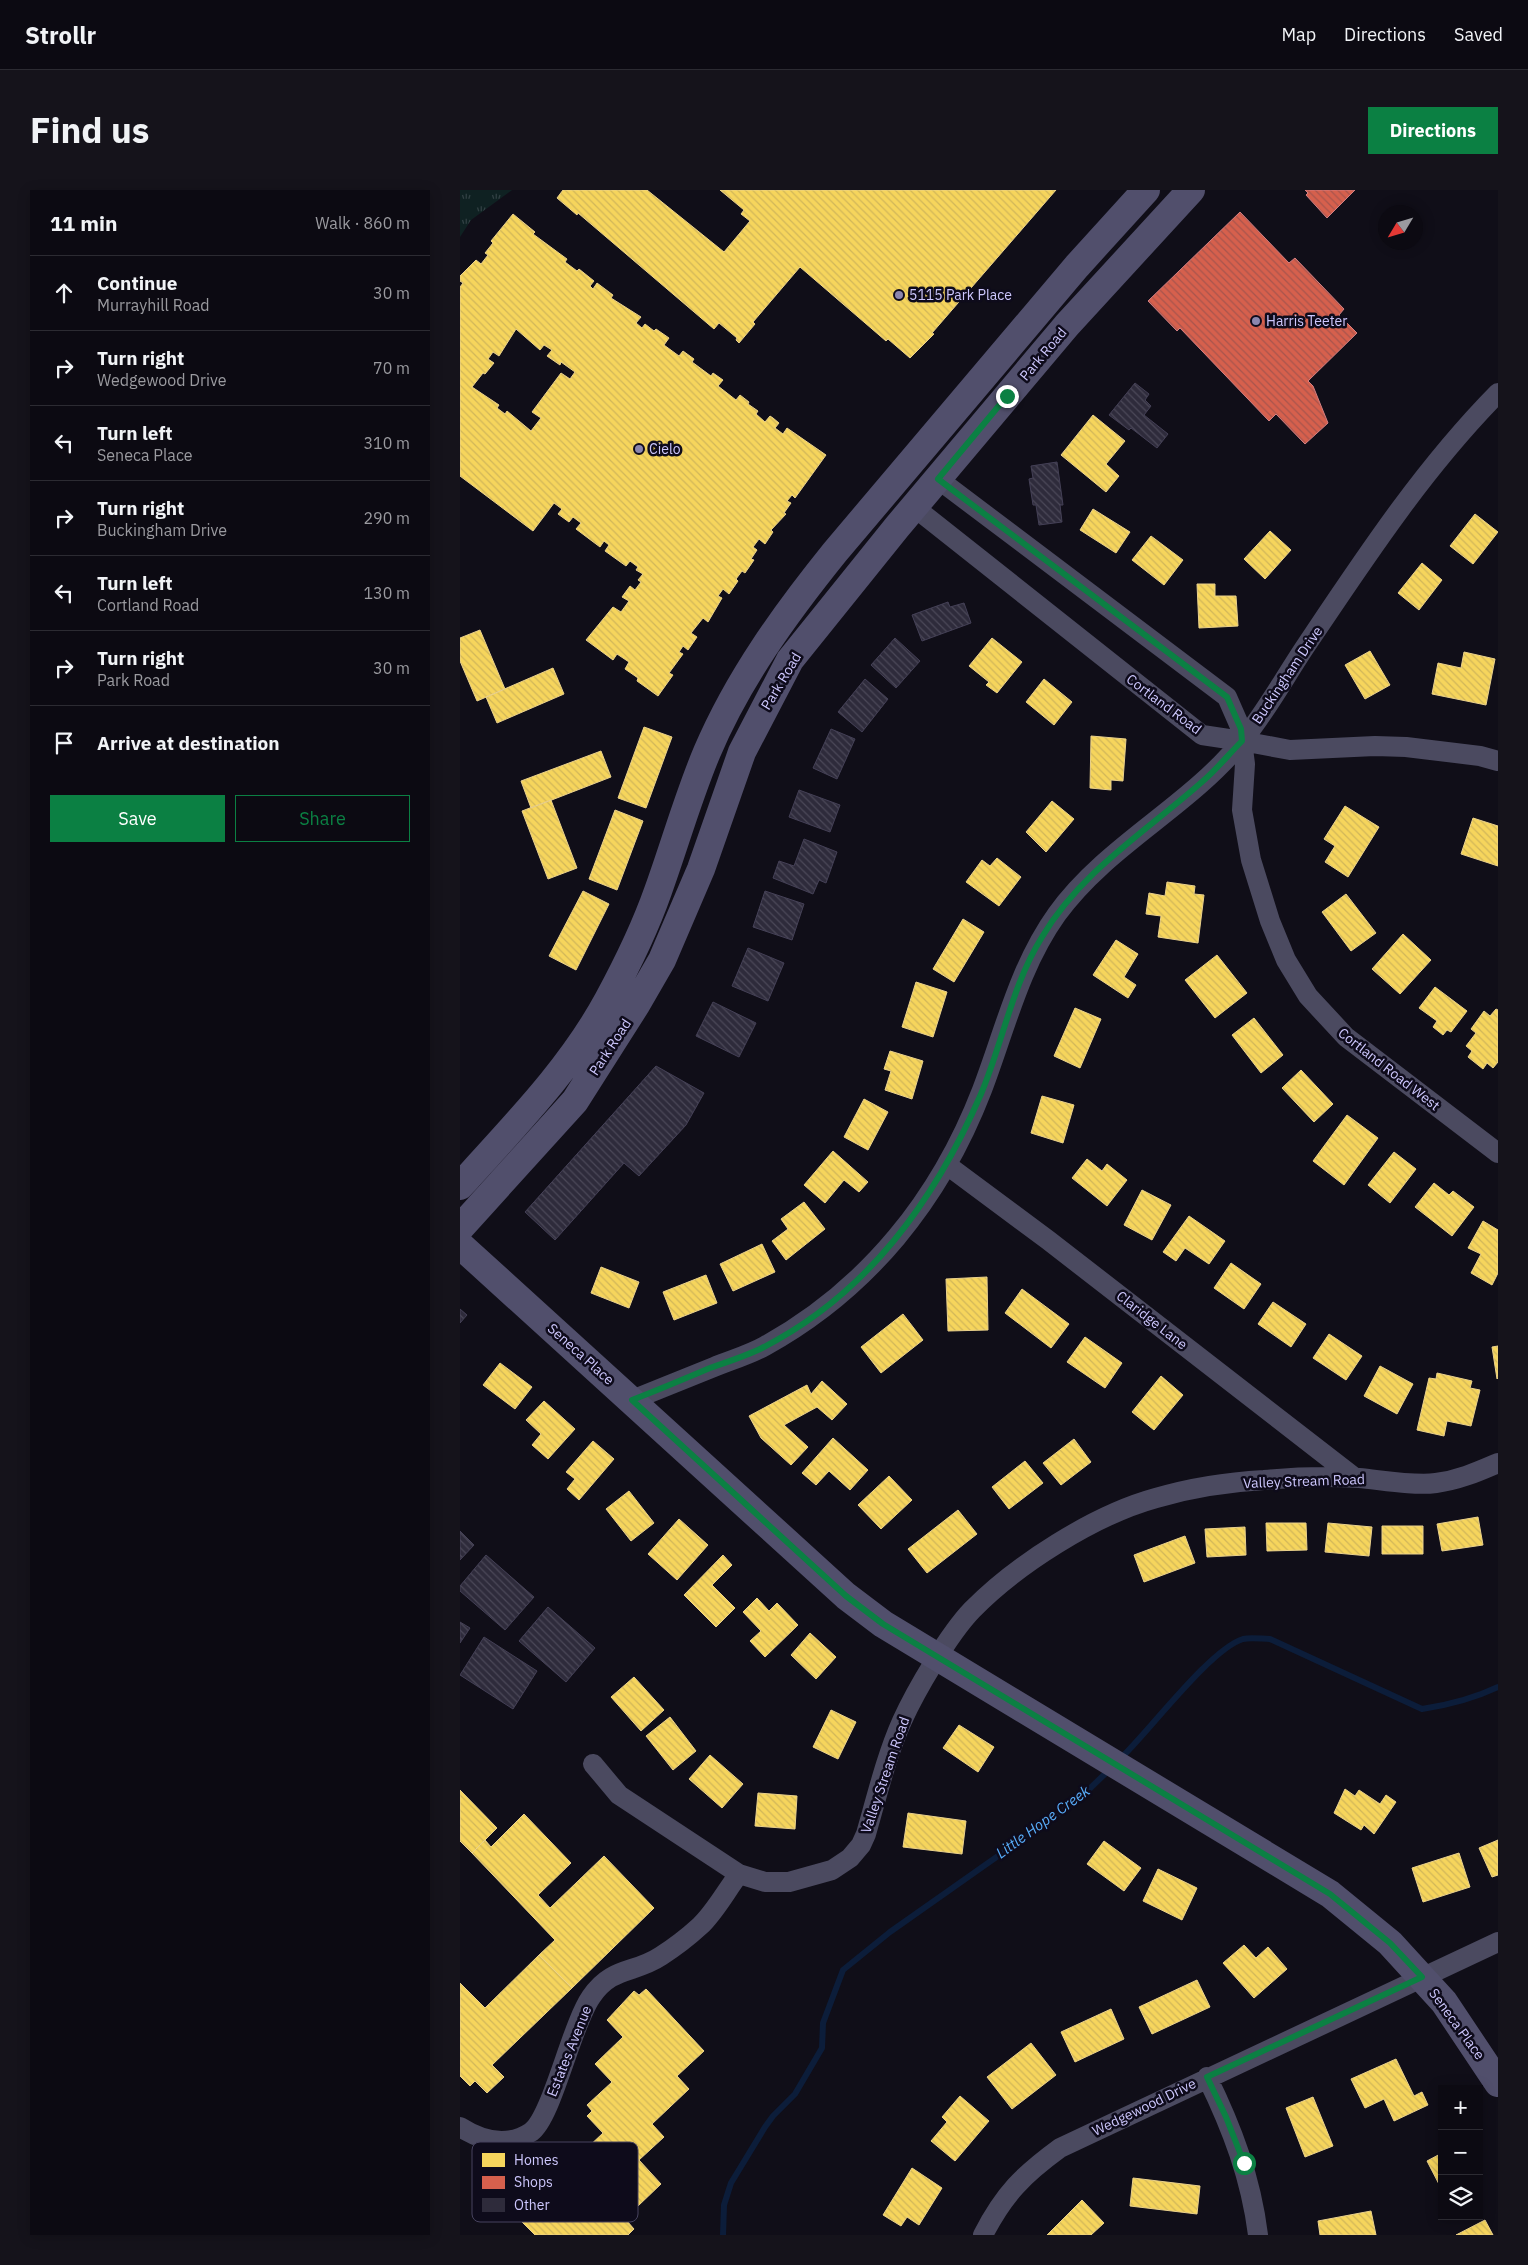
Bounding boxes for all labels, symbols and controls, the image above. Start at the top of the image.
text: Strollr [25,19,96,51]
text: Map [1281,23,1316,46]
text: Directions [1344,23,1426,46]
text: Saved [1454,23,1503,46]
text: Find us [30,107,149,153]
button: Directions [1368,107,1498,154]
north arrow [1378,205,1423,250]
text: 11 min [50,209,117,237]
text: Walk · 860 m [315,213,410,233]
text: Continue [97,271,177,295]
icon: ahead [50,279,78,307]
text: 30 m [373,283,410,303]
place label: 5115 Park Place [909,286,1012,304]
marker: 5115 Park Place [893,289,905,301]
text: Murrayhill Road [97,295,209,315]
place label: Harris Teeter [1266,312,1347,330]
marker: Harris Teeter [1250,315,1262,327]
street label: Park Road [1016,324,1070,384]
text: Turn right [97,346,184,370]
icon: right [50,354,78,382]
text: 70 m [373,358,410,378]
text: Wedgewood Drive [97,370,226,390]
route end [996,385,1019,408]
text: Turn left [97,421,173,445]
icon: left [50,429,78,457]
text: 310 m [363,433,410,453]
place label: Cielo [649,440,681,458]
marker: Cielo [633,443,645,455]
text: Seneca Place [97,445,193,465]
text: Turn right [97,496,184,520]
icon: right [50,504,78,532]
text: 290 m [363,508,410,528]
text: Buckingham Drive [97,520,227,540]
text: Turn left [97,571,173,595]
icon: left [50,579,78,607]
text: 130 m [363,583,410,603]
text: Cortland Road [97,595,199,615]
street label: Buckingham Drive [1248,623,1326,727]
text: Turn right [97,646,184,670]
street label: Park Road [757,649,805,713]
icon: right [50,654,78,682]
text: 30 m [373,658,410,678]
text: Park Road [97,670,170,690]
street label: Cortland Road [1123,670,1205,738]
icon: arrive [50,729,78,757]
text: Arrive at destination [97,731,280,755]
button: Save [50,795,225,842]
button: Share [235,795,410,842]
street label: Park Road [585,1015,635,1079]
street label: Cortland Road West [1334,1024,1444,1114]
street label: Claridge Lane [1113,1287,1191,1353]
street label: Seneca Place [544,1319,618,1389]
street label: Valley Stream Road [1243,1470,1365,1492]
street label: Valley Stream Road [857,1714,913,1836]
water label: Little Hope Creek [992,1781,1094,1862]
street label: Seneca Place [1425,1985,1489,2063]
street label: Estates Avenue [543,2003,596,2099]
street label: Wedgewood Drive [1089,2074,1199,2140]
map controls [1438,2085,1483,2220]
button: + [1438,2085,1483,2130]
button: − [1438,2130,1483,2175]
legend [472,2142,638,2222]
text: Homes [514,2151,559,2169]
route start [1233,2152,1256,2175]
text: Shops [514,2173,553,2191]
button: layers [1438,2175,1483,2220]
text: Other [514,2196,550,2214]

